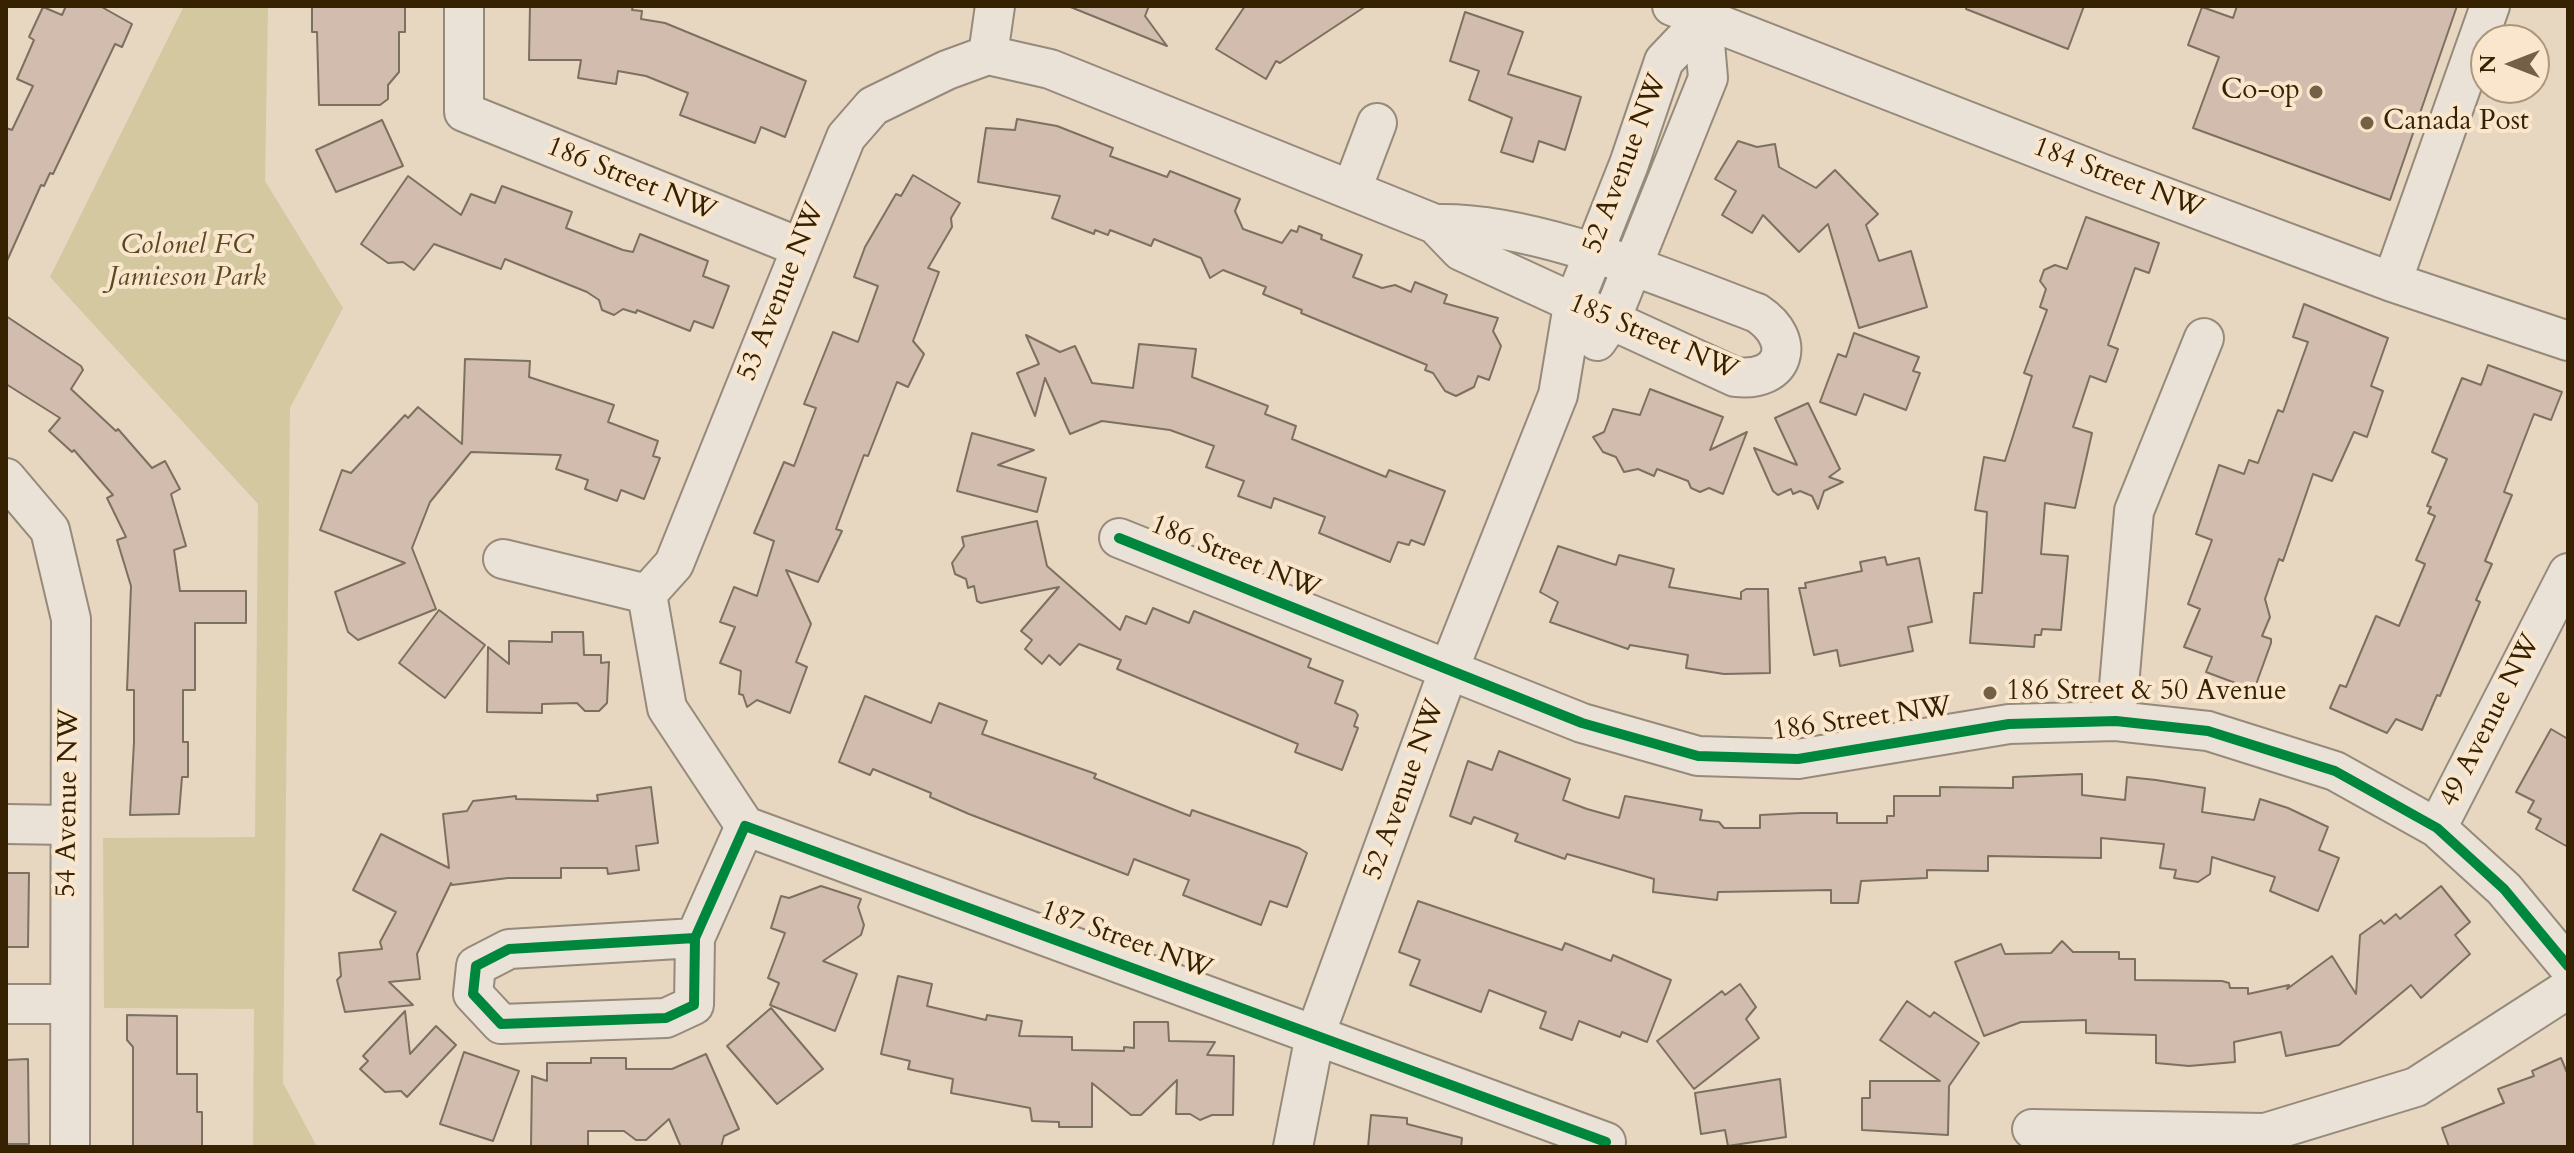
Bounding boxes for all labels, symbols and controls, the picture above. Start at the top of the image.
north arrow [2470,24,2550,104]
text: N [2473,54,2503,74]
street label: 52 Avenue NW [1576,70,1676,258]
place label: Co-op [2221,75,2300,109]
marker: Co-op [2307,83,2325,101]
place label: Canada Post [2383,106,2529,140]
marker: Canada Post [2358,114,2376,132]
street label: 186 Street NW [541,131,721,229]
street label: 184 Street NW [2028,131,2208,227]
street label: 53 Avenue NW [731,198,833,386]
park label: Colonel FC Jamieson Park [108,230,266,296]
street label: 185 Street NW [1563,287,1743,389]
street label: 186 Street NW [1145,509,1325,607]
street label: 49 Avenue NW [2433,629,2549,813]
place label: 186 Street & 50 Avenue [2006,676,2287,710]
marker: 186 Street & 50 Avenue [1981,684,1999,702]
street label: 186 Street NW [1770,691,1954,749]
street label: 52 Avenue NW [1357,695,1453,885]
street label: 54 Avenue NW [51,708,87,898]
street label: 187 Street NW [1036,894,1216,988]

